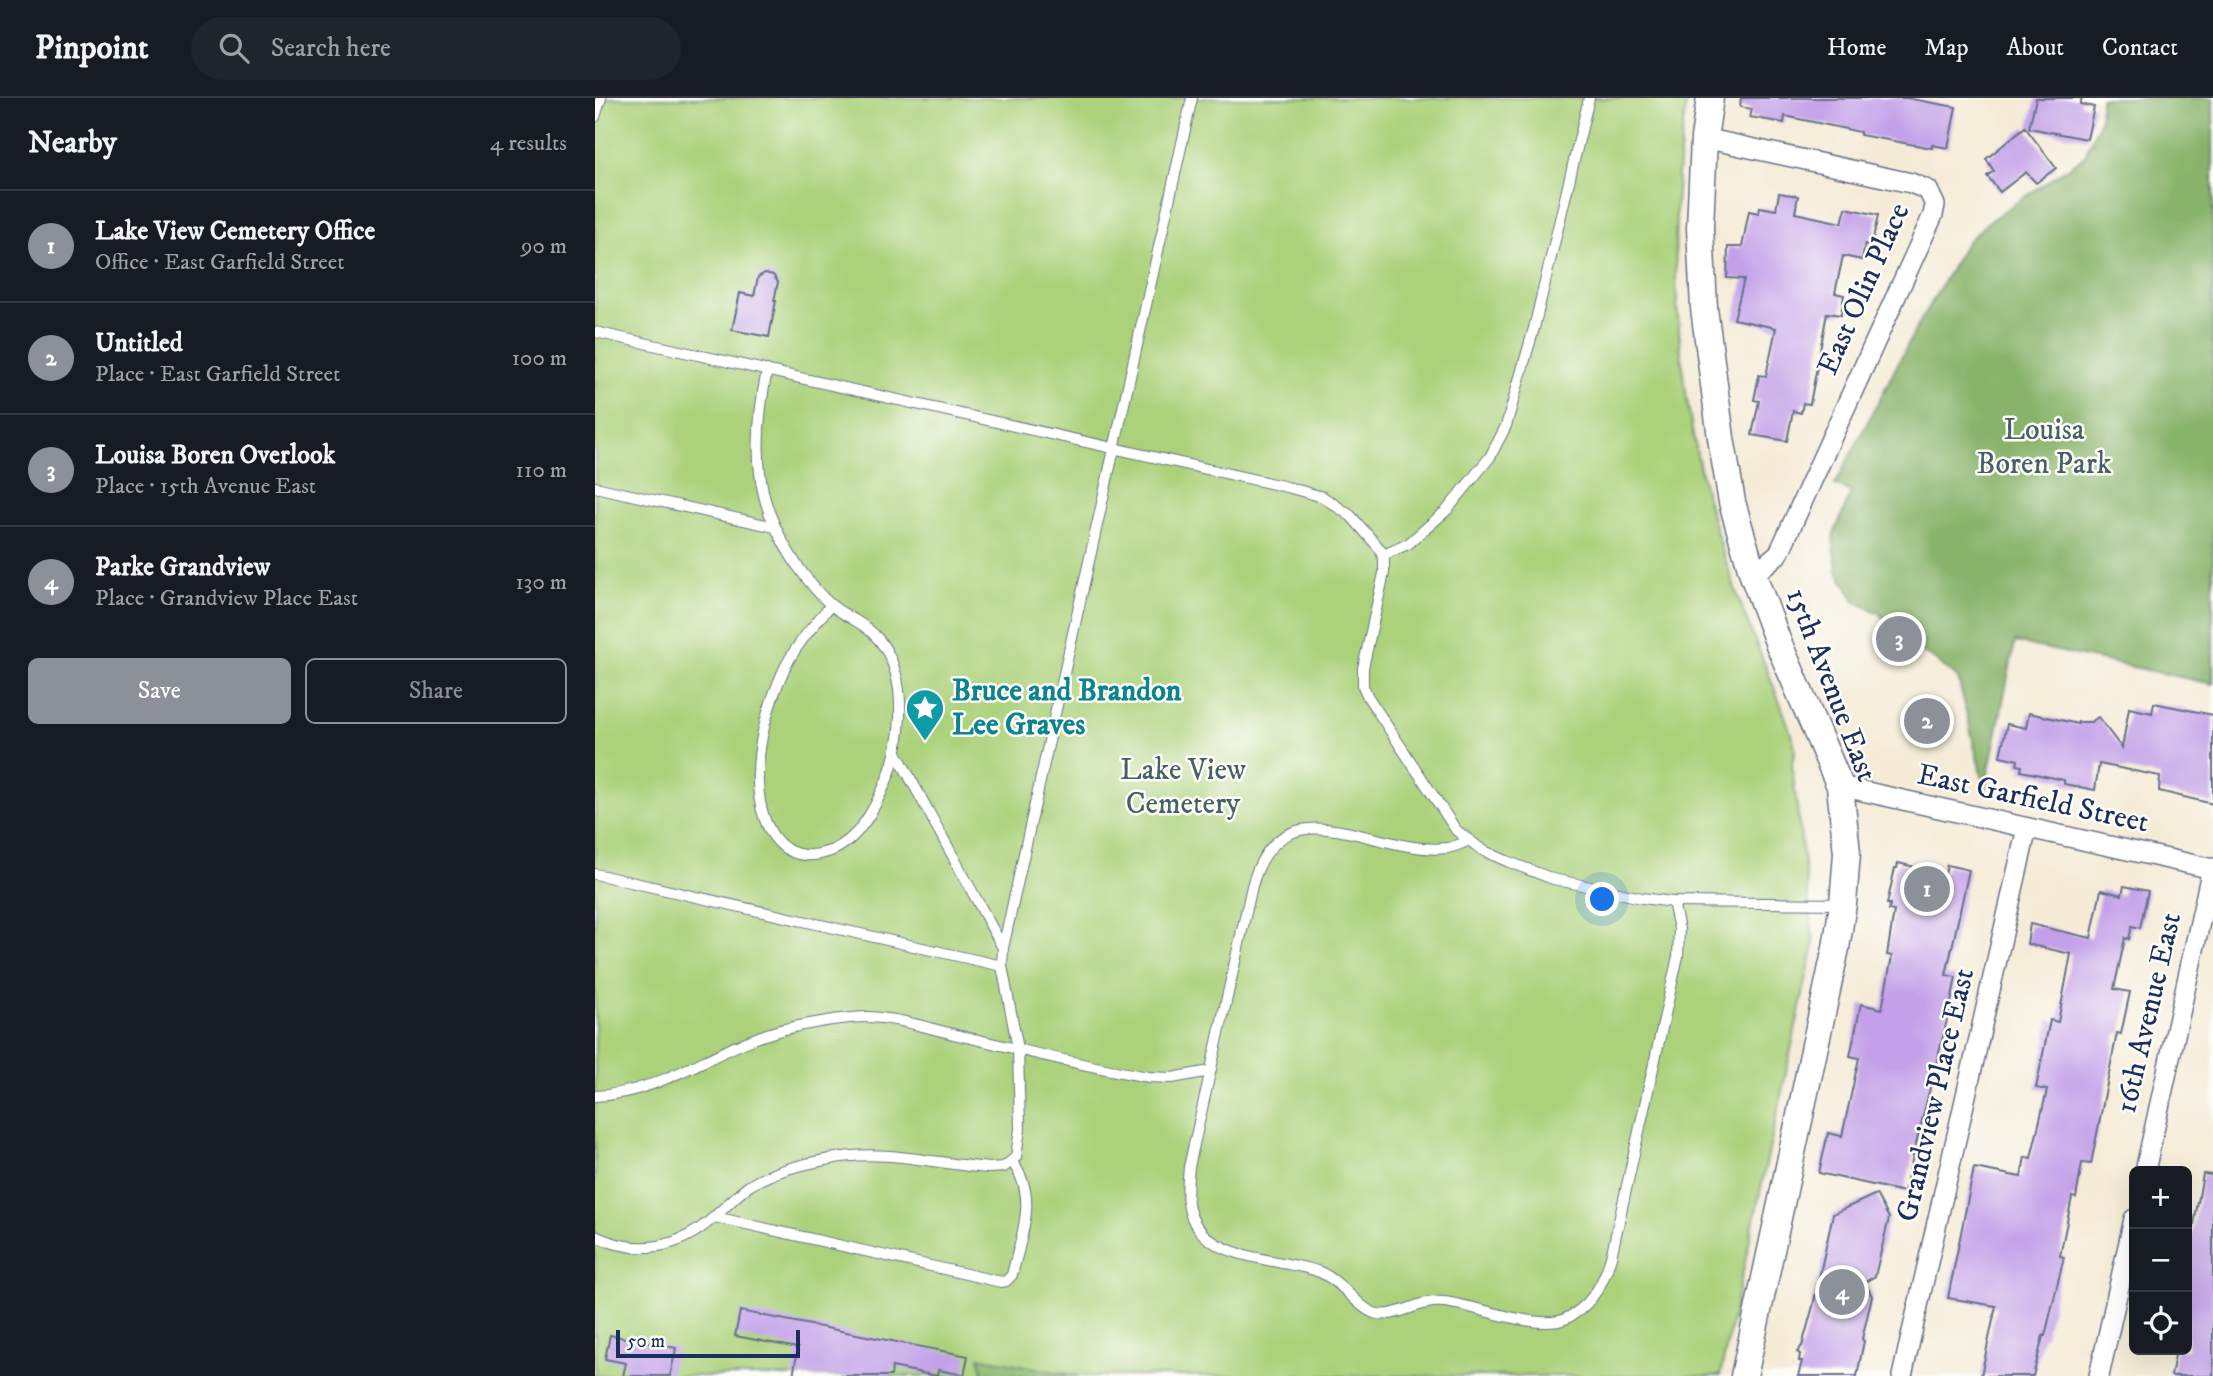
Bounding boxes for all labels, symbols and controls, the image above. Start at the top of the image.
search box [191,17,681,80]
text: Pinpoint [35,28,149,69]
icon: search [215,29,253,67]
text: Search here [271,32,391,65]
text: Home [1827,33,1886,63]
text: Map [1924,33,1969,63]
text: About [2007,33,2064,63]
text: Contact [2102,33,2178,63]
text: Nearby [28,125,117,162]
text: 4 results [490,129,567,158]
street label: East Olin Place [1810,197,1918,381]
text: Lake View Cemetery Office [95,215,375,248]
text: 1 [47,232,55,261]
text: 90 m [521,232,567,261]
text: Office · East Garfield Street [95,248,345,277]
text: Untitled [95,327,183,360]
text: 2 [45,344,57,373]
text: 100 m [512,344,567,373]
text: Place · East Garfield Street [95,360,340,389]
park label: Louisa Boren Park [1976,412,2112,483]
text: Louisa Boren Overlook [95,439,335,472]
text: 3 [47,456,55,485]
text: 110 m [516,456,567,485]
text: Place · 15th Avenue East [95,472,316,501]
text: Parke Grandview [95,551,270,584]
text: 4 [44,568,58,597]
text: 130 m [515,568,567,597]
street label: 15th Avenue East [1777,583,1885,787]
text: Place · Grandview Place East [95,584,358,613]
pin: 3 [1876,613,1922,665]
button: Save [28,658,291,724]
button: Share [305,658,567,724]
place label: Bruce and Brandon Lee Graves [952,673,1182,744]
place icon: Bruce and Brandon Lee Graves [904,687,946,742]
pin: 2 [1904,695,1950,747]
park label: Lake View Cemetery [1120,752,1246,823]
street label: East Garfield Street [1914,756,2152,842]
pin: 1 [1904,863,1950,915]
your location [1585,882,1619,916]
street label: 16th Avenue East [2108,909,2190,1117]
street label: Grandview Place East [1889,965,1983,1225]
map controls [2129,1166,2192,1355]
button: + [2129,1166,2192,1229]
button: − [2129,1229,2192,1292]
pin: 4 [1819,1266,1865,1318]
button: locate [2129,1292,2192,1355]
scale bar [616,1327,800,1359]
text: 50 m [627,1330,665,1353]

